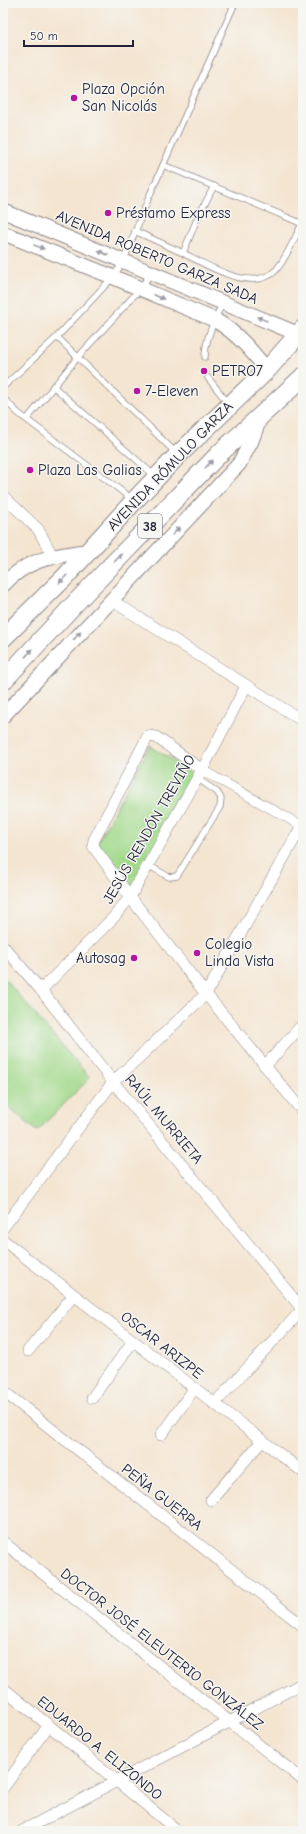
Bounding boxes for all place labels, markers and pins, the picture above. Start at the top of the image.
place label: Plaza Opción San Nicolás [82,80,165,115]
marker: Plaza Opción San Nicolás [69,93,79,103]
place label: Préstamo Express [116,204,230,222]
marker: Préstamo Express [103,208,113,218]
place label: PETRO7 [212,362,263,380]
marker: PETRO7 [199,366,209,376]
place label: 7-Eleven [145,382,199,400]
marker: 7-Eleven [132,386,142,396]
place label: Plaza Las Galias [38,461,142,479]
marker: Plaza Las Galias [25,465,35,475]
place label: Colegio Linda Vista [205,935,274,970]
marker: Colegio Linda Vista [192,948,202,958]
place label: Autosag [76,949,126,967]
marker: Autosag [129,953,139,963]

